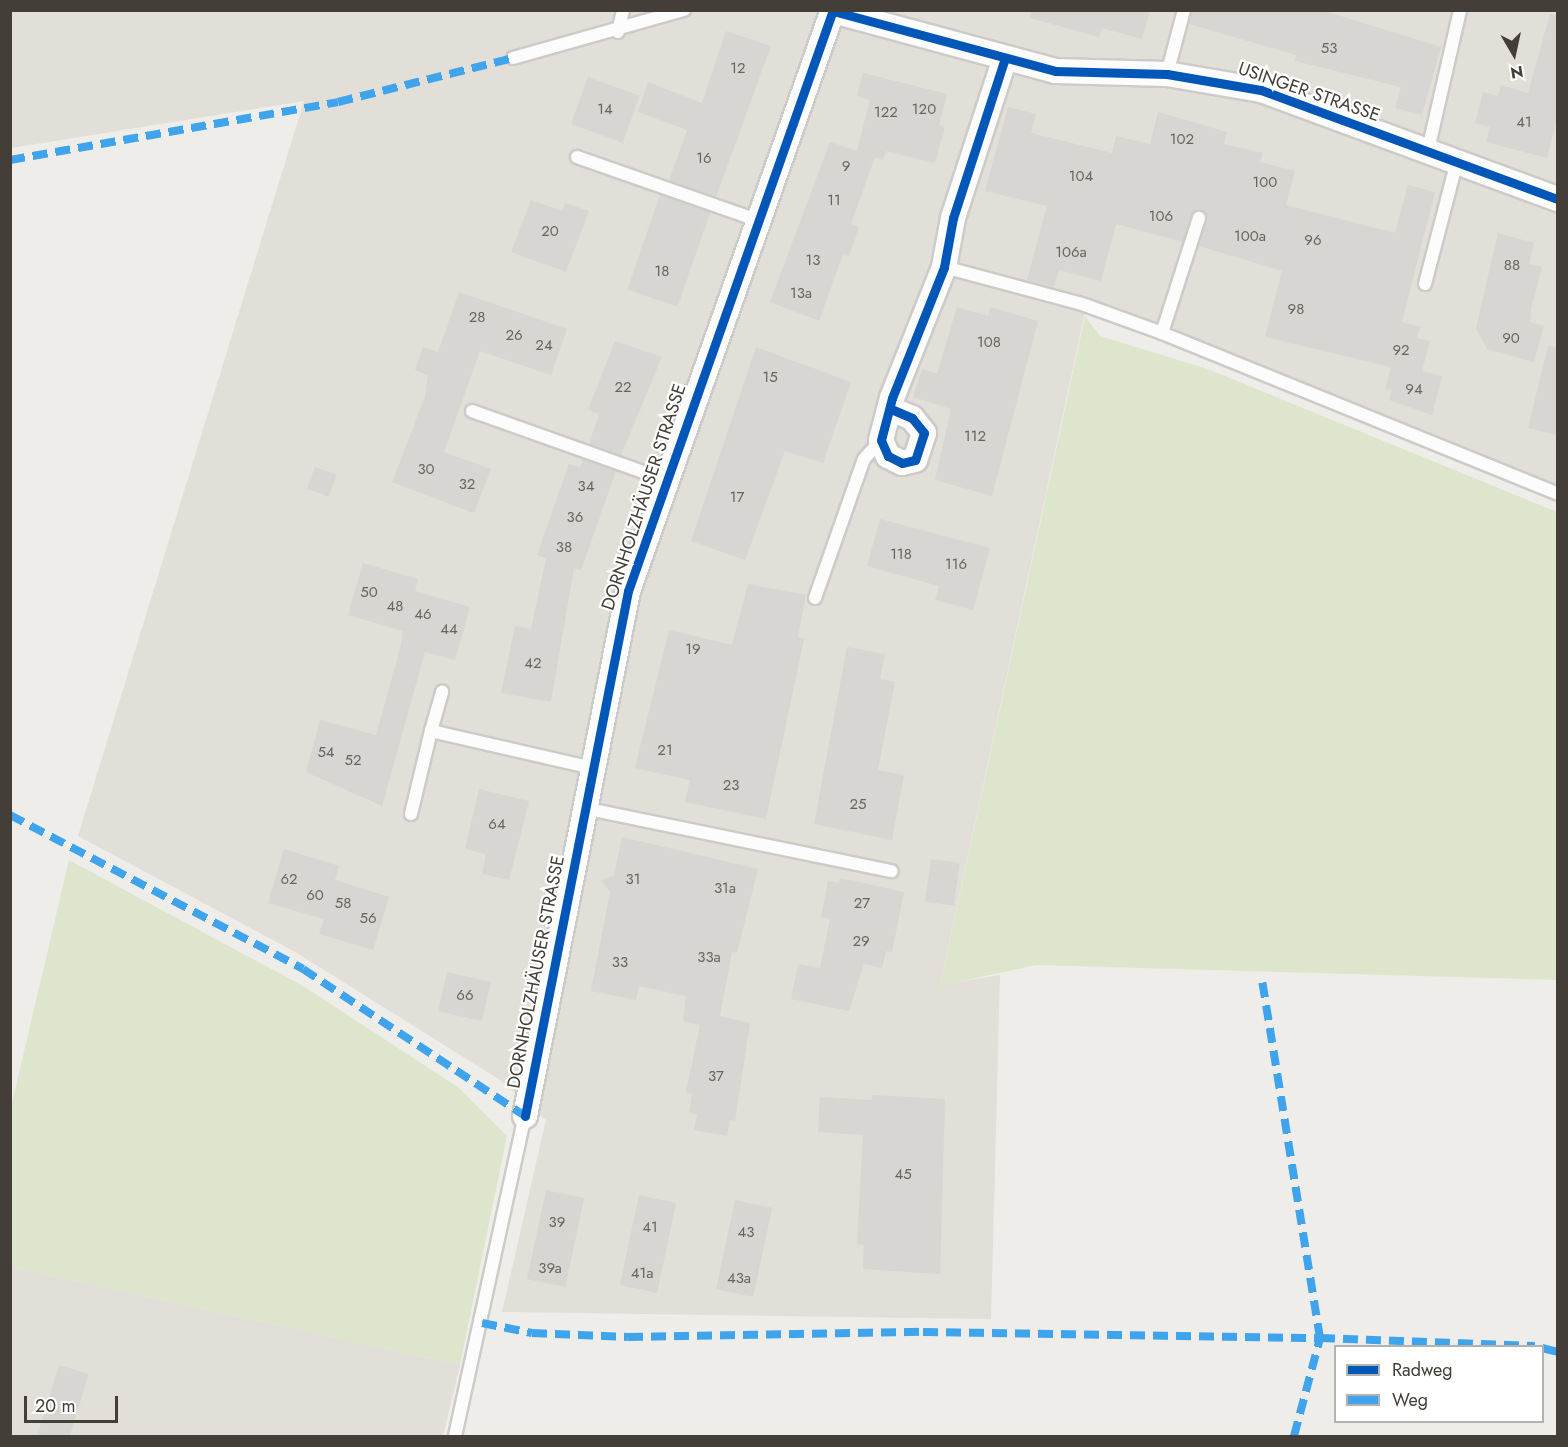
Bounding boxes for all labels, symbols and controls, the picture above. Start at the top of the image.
north arrow [1484,24,1544,84]
house number: 53 [1321,40,1337,58]
street label: USINGER STRASSE [1235,58,1383,126]
house number: 12 [730,60,746,78]
text: N [1509,60,1525,85]
house number: 14 [597,101,613,119]
house number: 120 [912,101,936,119]
house number: 122 [874,104,898,122]
house number: 41 [1516,114,1532,132]
house number: 102 [1170,131,1194,149]
house number: 16 [696,150,712,168]
house number: 9 [842,158,850,176]
house number: 104 [1069,168,1093,186]
house number: 100 [1253,174,1277,192]
house number: 11 [827,192,841,210]
house number: 106 [1149,208,1173,226]
house number: 20 [541,223,559,241]
house number: 100a [1234,228,1266,246]
house number: 96 [1304,232,1322,250]
house number: 106a [1055,244,1087,262]
house number: 13 [806,252,820,270]
house number: 88 [1504,257,1520,275]
house number: 18 [655,263,669,281]
house number: 13a [790,285,812,303]
house number: 98 [1288,301,1304,319]
house number: 28 [469,309,485,327]
house number: 26 [505,327,523,345]
house number: 90 [1502,330,1520,348]
house number: 108 [977,334,1001,352]
house number: 24 [535,337,553,355]
house number: 92 [1392,342,1410,360]
house number: 15 [762,369,778,387]
house number: 22 [614,379,632,397]
street label: DORNHOLZHÄUSER STRASSE [597,381,691,613]
house number: 94 [1405,381,1423,399]
house number: 112 [964,428,986,446]
house number: 30 [417,461,435,479]
house number: 32 [459,476,475,494]
house number: 34 [578,478,594,496]
house number: 17 [730,489,744,507]
house number: 36 [567,509,583,527]
house number: 38 [556,539,572,557]
house number: 118 [890,546,912,564]
house number: 116 [945,556,967,574]
house number: 50 [360,584,378,602]
house number: 48 [387,598,403,616]
house number: 46 [414,606,432,624]
house number: 44 [440,621,458,639]
house number: 19 [685,641,701,659]
house number: 42 [524,655,542,673]
house number: 21 [657,742,673,760]
house number: 54 [317,744,335,762]
house number: 52 [345,752,361,770]
house number: 23 [723,777,739,795]
house number: 25 [850,796,866,814]
house number: 64 [488,816,506,834]
street label: DORNHOLZHÄUSER STRASSE [503,854,569,1090]
house number: 62 [280,871,298,889]
house number: 31 [626,871,640,889]
house number: 31a [714,880,736,898]
house number: 60 [306,887,324,905]
house number: 58 [335,895,351,913]
house number: 27 [854,895,870,913]
house number: 56 [359,910,377,928]
house number: 29 [852,933,870,951]
house number: 33a [697,949,721,967]
house number: 33 [612,954,628,972]
house number: 66 [456,987,474,1005]
house number: 37 [708,1068,724,1086]
house number: 45 [894,1166,912,1184]
house number: 39 [549,1214,565,1232]
house number: 41 [642,1219,658,1237]
house number: 43 [738,1224,754,1242]
house number: 39a [538,1260,562,1278]
house number: 41a [631,1265,653,1283]
house number: 43a [727,1270,751,1288]
legend [1334,1345,1544,1423]
text: Radweg [1392,1357,1453,1383]
scale bar [27,1384,122,1422]
text: Weg [1392,1387,1428,1413]
text: 20 m [35,1393,75,1419]

